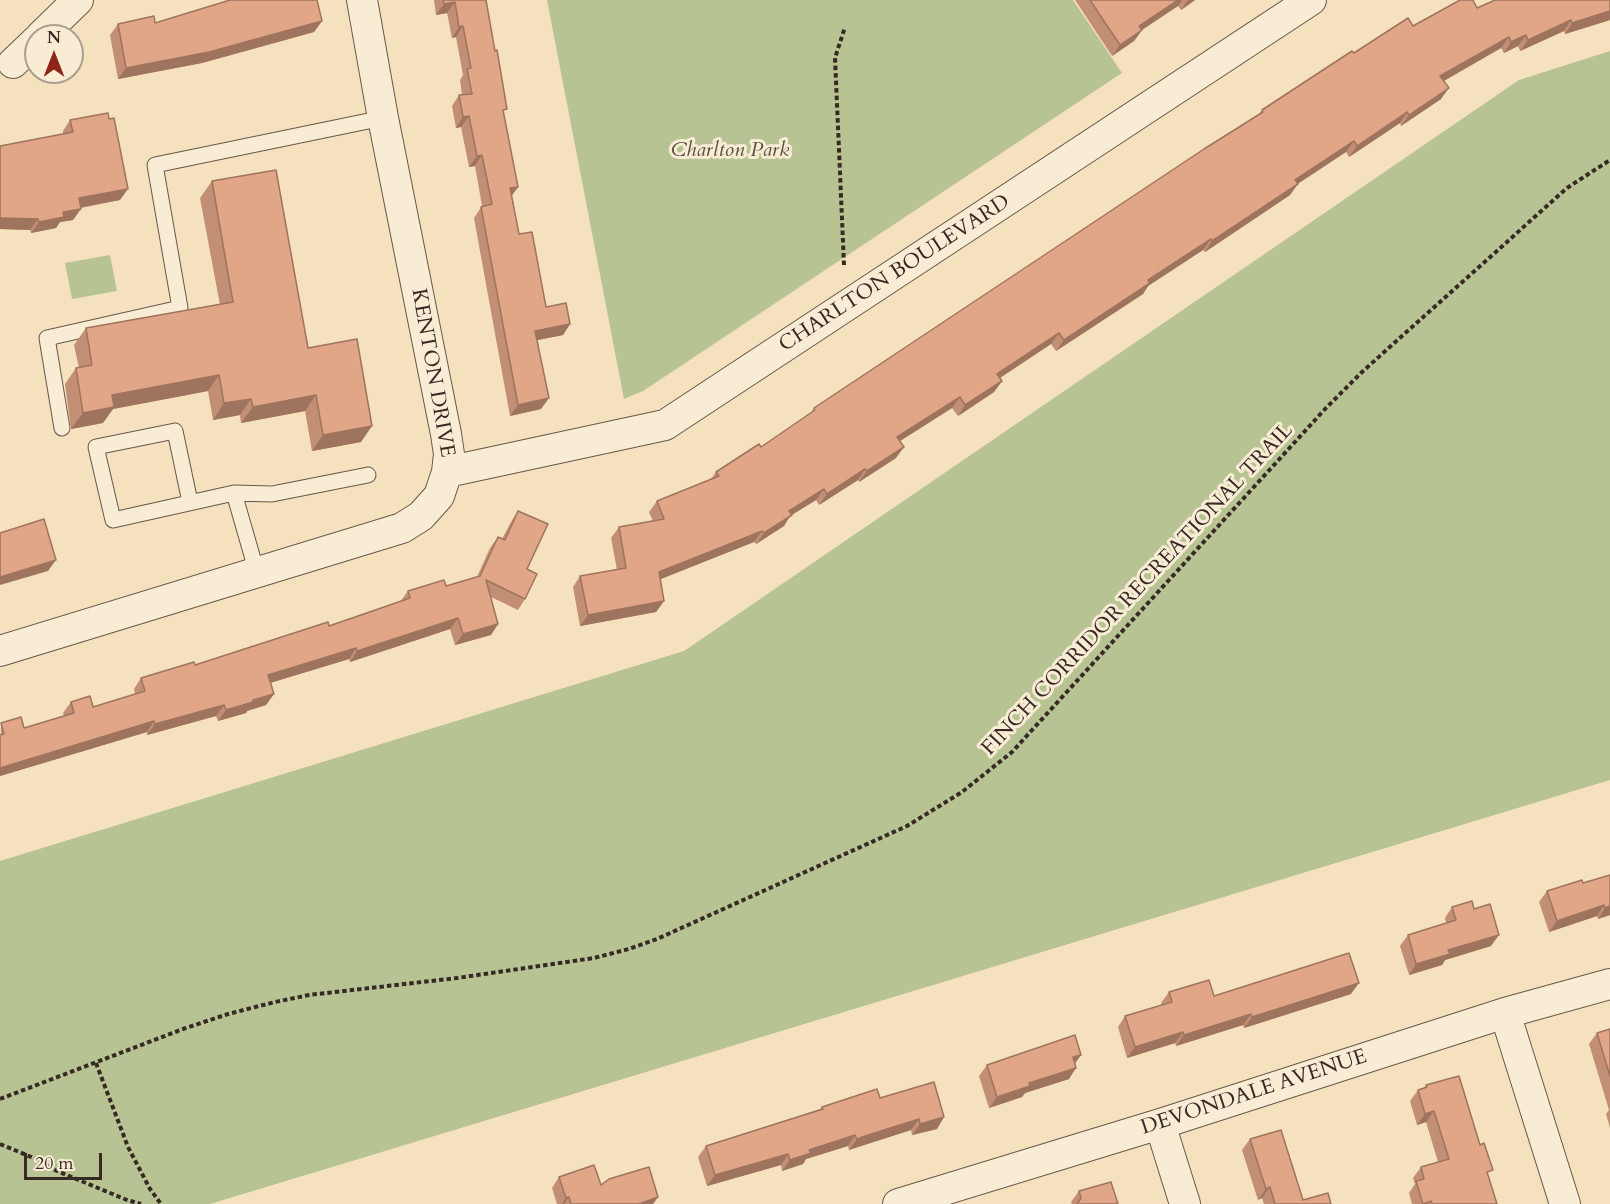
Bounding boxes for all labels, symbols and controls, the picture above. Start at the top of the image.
north arrow [24,24,84,84]
text: N [47,27,61,49]
park label: Charlton Park [671,138,789,164]
street label: CHARLTON BOULEVARD [775,190,1015,358]
street label: KENTON DRIVE [405,287,459,459]
street label: FINCH CORRIDOR RECREATIONAL TRAIL [977,419,1299,761]
street label: DEVONDALE AVENUE [1138,1045,1370,1141]
scale bar [27,1141,105,1179]
text: 20 m [35,1151,74,1176]

